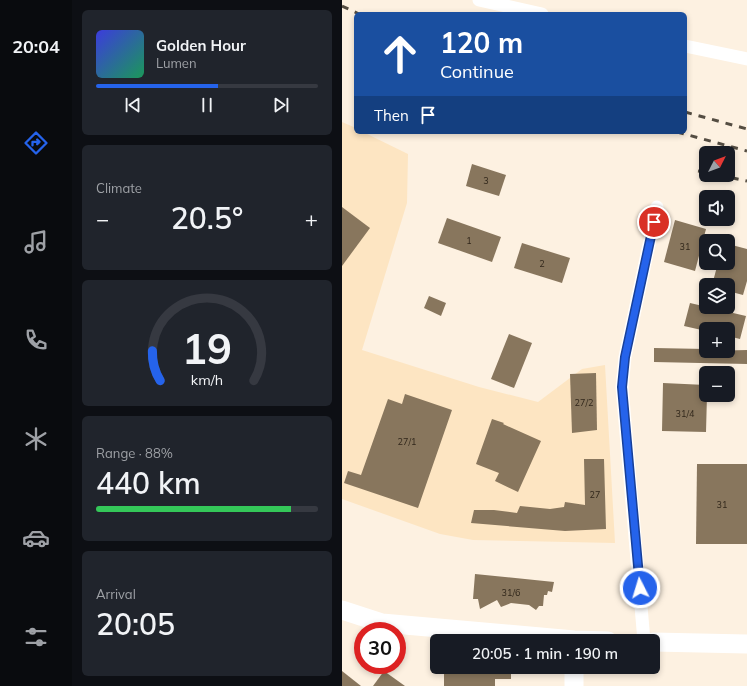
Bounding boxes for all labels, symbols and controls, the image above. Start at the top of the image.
text: 120 m [440,25,523,60]
icon: ahead [374,28,426,80]
text: 20:04 [12,35,60,58]
text: Golden Hour [156,36,246,55]
text: Lumen [156,55,197,71]
text: Continue [440,60,514,83]
icon: previous [122,94,144,116]
icon: pause [196,94,218,116]
icon: next [270,94,292,116]
icon: arrive [417,104,439,126]
text: Then [374,106,409,125]
icon: directions [22,129,50,157]
north arrow [699,146,735,182]
map controls [699,146,735,402]
house number: 3 [483,175,489,186]
text: Climate [96,180,142,196]
button: sound [699,190,735,226]
text: 20.5° [171,199,243,237]
text: − [96,205,109,233]
text: + [305,205,318,233]
pin [637,205,671,239]
icon: arrive [643,211,665,233]
icon: music [22,228,50,256]
button: search [699,234,735,270]
house number: 1 [466,235,472,246]
house number: 31 [680,241,690,252]
house number: 2 [539,258,545,269]
button: layers [699,278,735,314]
text: 19 [182,322,232,374]
button: + [699,322,735,358]
icon: phone [22,326,50,354]
button: − [699,366,735,402]
text: km/h [191,371,223,389]
house number: 27/2 [575,397,593,408]
house number: 31/4 [676,408,695,419]
icon: climate [22,425,50,453]
house number: 27/1 [398,436,416,447]
text: Range · 88% [96,445,173,461]
text: 440 km [96,464,201,502]
house number: 27 [590,489,600,500]
house number: 31 [717,499,727,510]
icon: car [22,524,50,552]
position arrow [619,567,661,609]
text: Arrival [96,586,136,602]
house number: 31/6 [502,587,520,598]
text: 20:05 [96,605,175,643]
speed limit sign: 30 [354,622,406,674]
icon: filters [22,623,50,651]
text: 20:05 · 1 min · 190 m [472,644,618,663]

